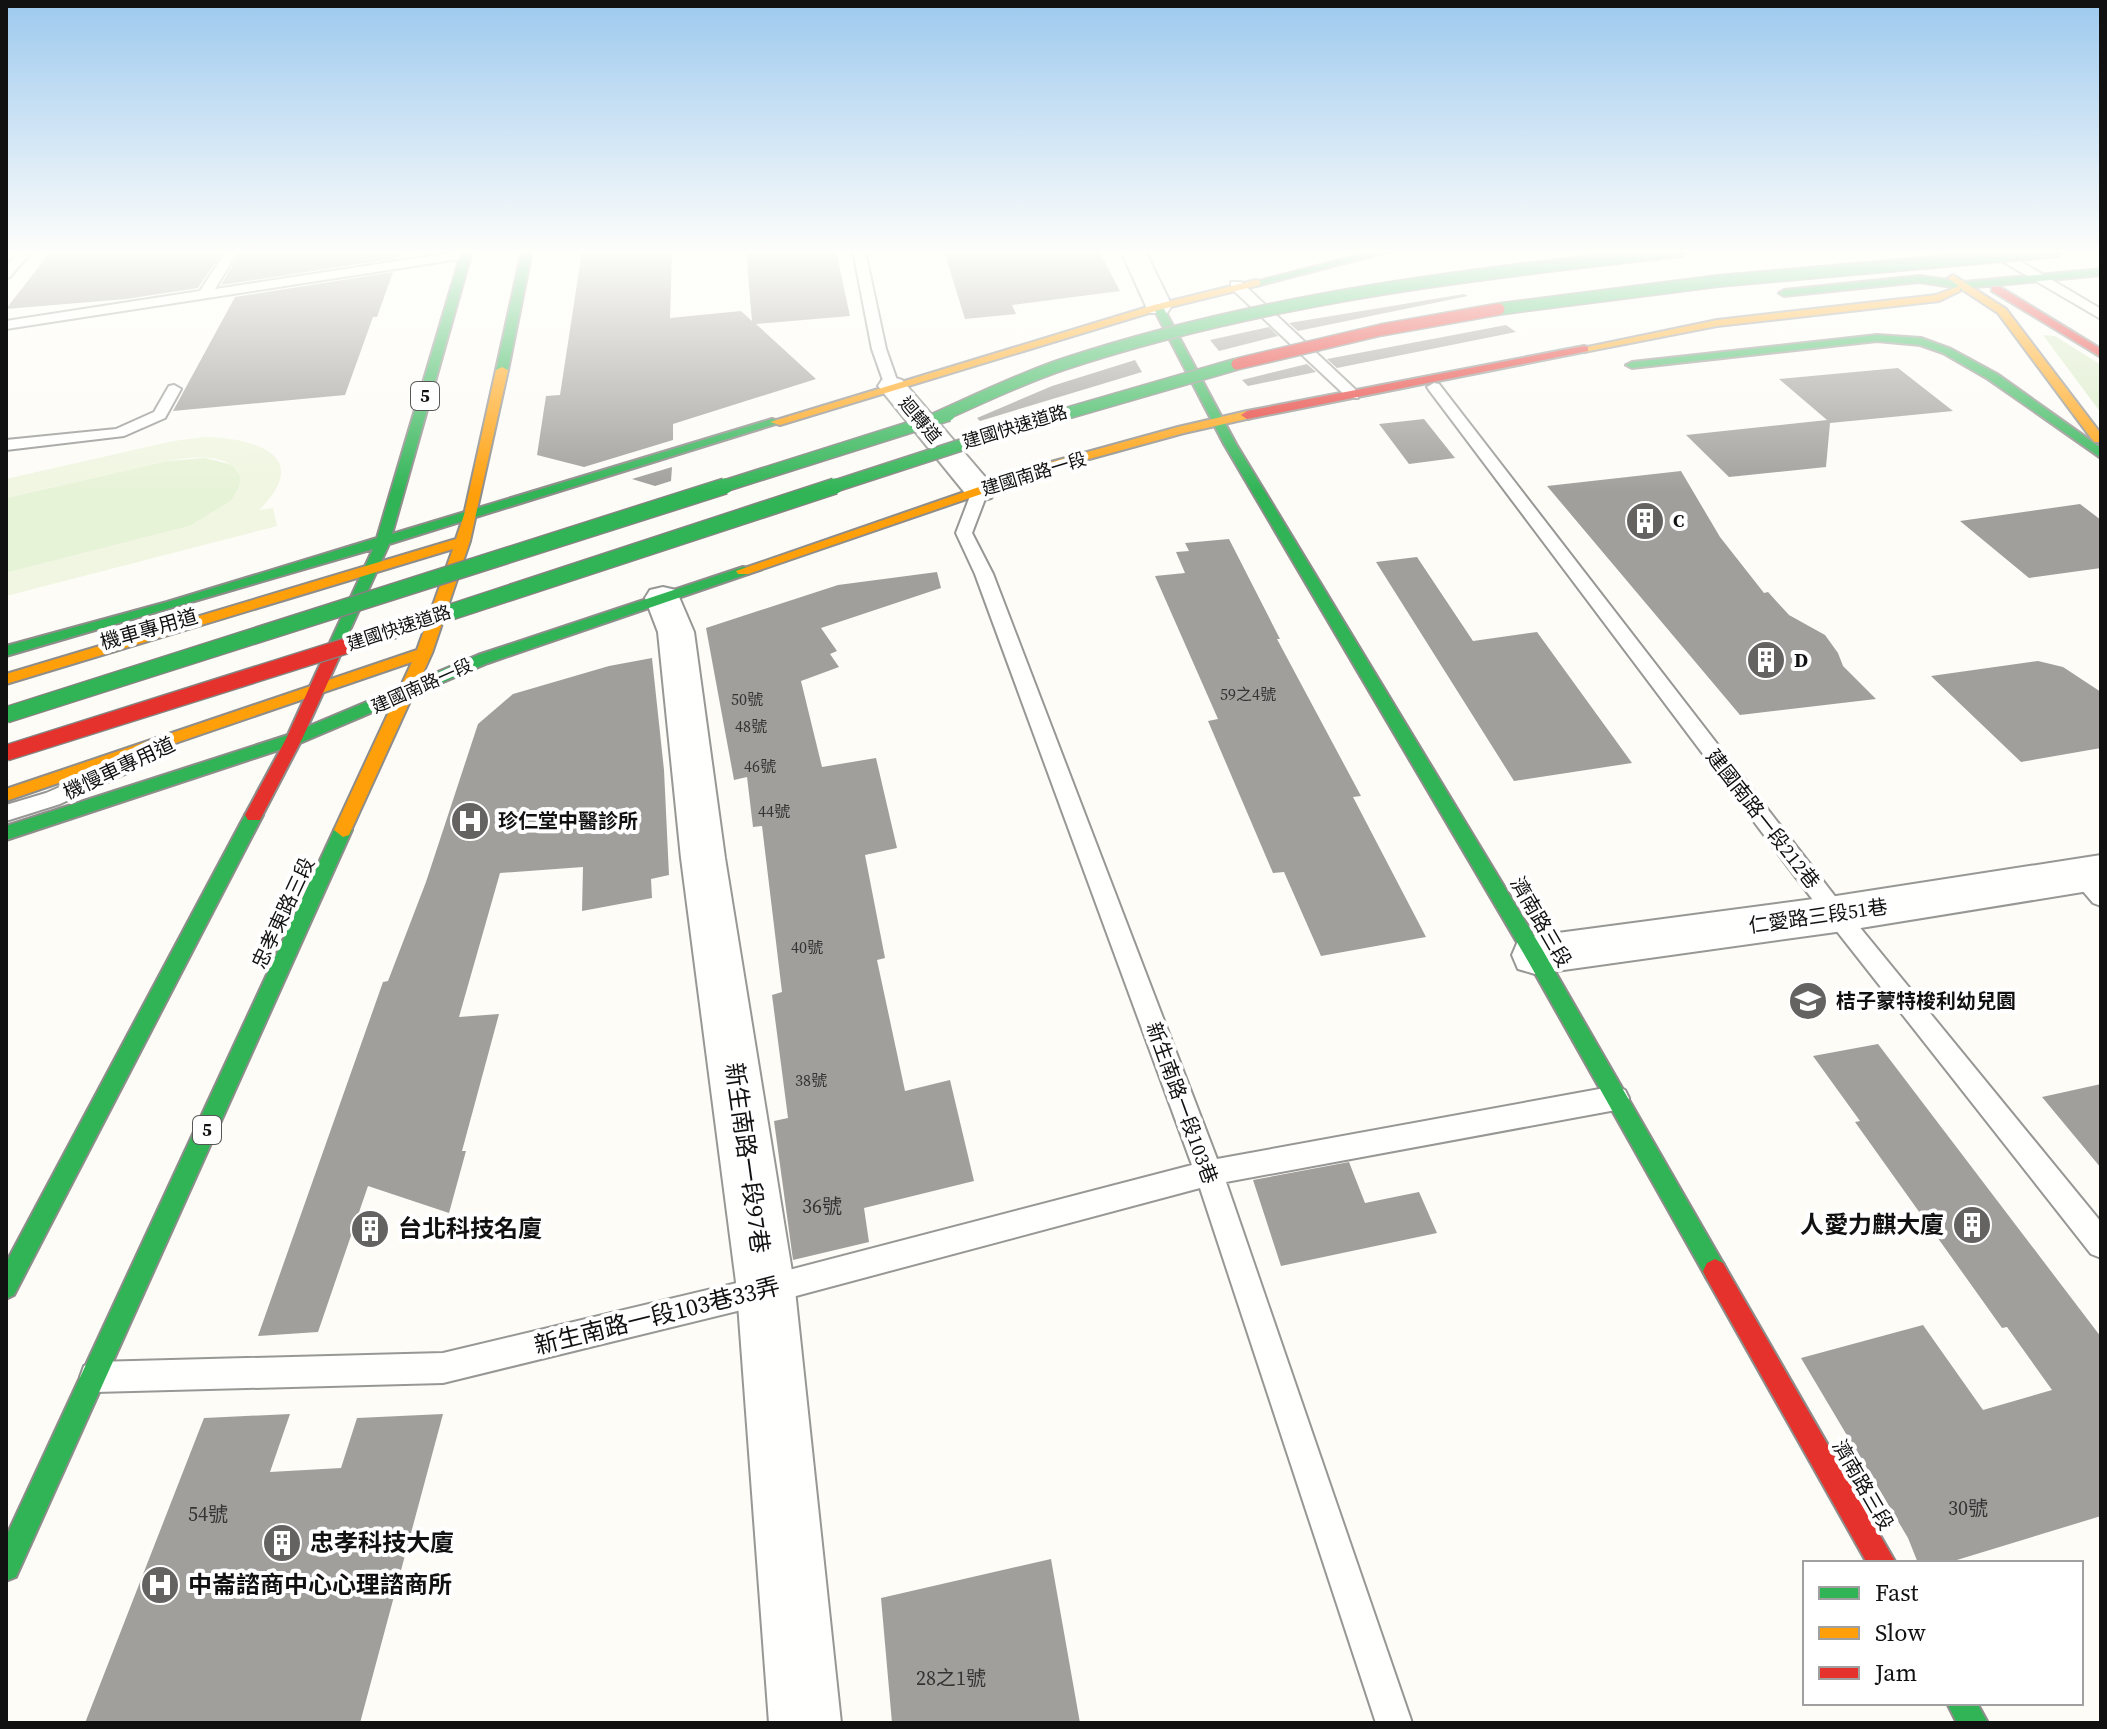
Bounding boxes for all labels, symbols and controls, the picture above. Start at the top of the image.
road number: 5 [411,382,439,410]
street label: 迴轉道 [893,391,947,448]
street label: 建國快速道路 [960,399,1070,454]
street label: 建國南路一段 [979,446,1089,501]
building icon: C [1624,500,1666,542]
place label: C [1673,508,1684,533]
street label: 建國快速道路 [344,599,454,656]
street label: 機車專用道 [97,602,201,656]
building icon: D [1745,639,1787,681]
place label: D [1794,646,1808,674]
street label: 建國南路一段 [367,652,476,719]
house number: 59之4號 [1220,683,1276,705]
house number: 50號 [731,688,763,710]
house number: 48號 [735,715,767,737]
street label: 機慢車專用道 [59,730,179,806]
street label: 建國南路一段212巷 [1700,743,1826,895]
house number: 46號 [744,755,776,777]
hospital icon: 珍仁堂中醫診所 [449,800,491,842]
house number: 44號 [758,800,790,822]
place label: 珍仁堂中醫診所 [498,807,638,835]
street label: 忠孝東路三段 [245,853,321,973]
street label: 濟南路三段 [1504,872,1578,972]
street label: 仁愛路三段51巷 [1747,892,1889,940]
house number: 40號 [791,936,823,958]
school or university icon: 桔子蒙特梭利幼兒園 [1787,980,1829,1022]
place label: 桔子蒙特梭利幼兒園 [1836,987,2016,1015]
street label: 新生南路一段103巷 [1140,1018,1224,1188]
street label: 新生南路一段97巷 [718,1061,777,1255]
house number: 38號 [795,1069,827,1091]
road number: 5 [193,1116,221,1144]
house number: 36號 [802,1192,842,1220]
building icon: 人愛力麒大廈 [1951,1204,1993,1246]
building icon: 台北科技名廈 [349,1208,391,1250]
place label: 人愛力麒大廈 [1800,1208,1944,1241]
place label: 台北科技名廈 [398,1212,542,1245]
street label: 新生南路一段103巷33弄 [531,1269,783,1362]
street label: 濟南路三段 [1826,1435,1900,1535]
house number: 30號 [1948,1494,1988,1522]
house number: 54號 [188,1500,228,1528]
building icon: 忠孝科技大廈 [261,1522,303,1564]
place label: 忠孝科技大廈 [310,1526,454,1559]
legend [1803,1561,2083,1705]
hospital icon: 中崙諮商中心心理諮商所 [139,1564,181,1606]
place label: 中崙諮商中心心理諮商所 [188,1568,452,1601]
text: Fast [1875,1576,1919,1609]
text: Slow [1875,1616,1926,1649]
text: Jam [1874,1656,1917,1689]
house number: 28之1號 [916,1664,986,1692]

